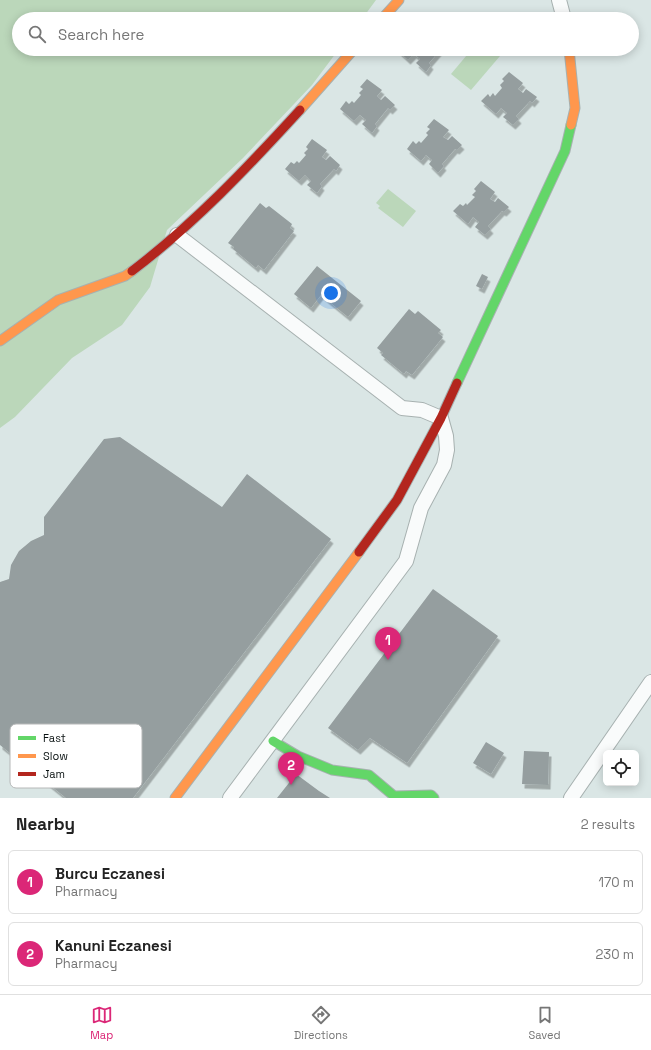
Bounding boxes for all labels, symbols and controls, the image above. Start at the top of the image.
search box [12,12,639,56]
icon: search [26,23,48,45]
text: Search here [58,25,144,44]
your location [321,283,341,303]
pin: 1 [375,627,401,660]
legend [10,724,142,788]
text: Fast [43,731,66,745]
text: Slow [43,749,68,763]
map controls [603,750,639,786]
button: locate [603,750,639,786]
pin: 2 [278,752,304,785]
text: Jam [43,767,65,781]
text: Nearby [16,813,75,835]
text: 2 results [581,816,635,833]
text: Burcu Eczanesi [55,864,165,883]
text: 1 [27,874,33,891]
text: 170 m [598,874,634,891]
text: Pharmacy [55,883,117,900]
text: Kanuni Eczanesi [55,936,172,955]
text: 2 [26,946,34,963]
text: 230 m [596,946,634,963]
text: Pharmacy [55,955,117,972]
tab: Map [90,1004,113,1042]
tab: Directions [294,1004,348,1042]
tab: Saved [529,1004,561,1042]

